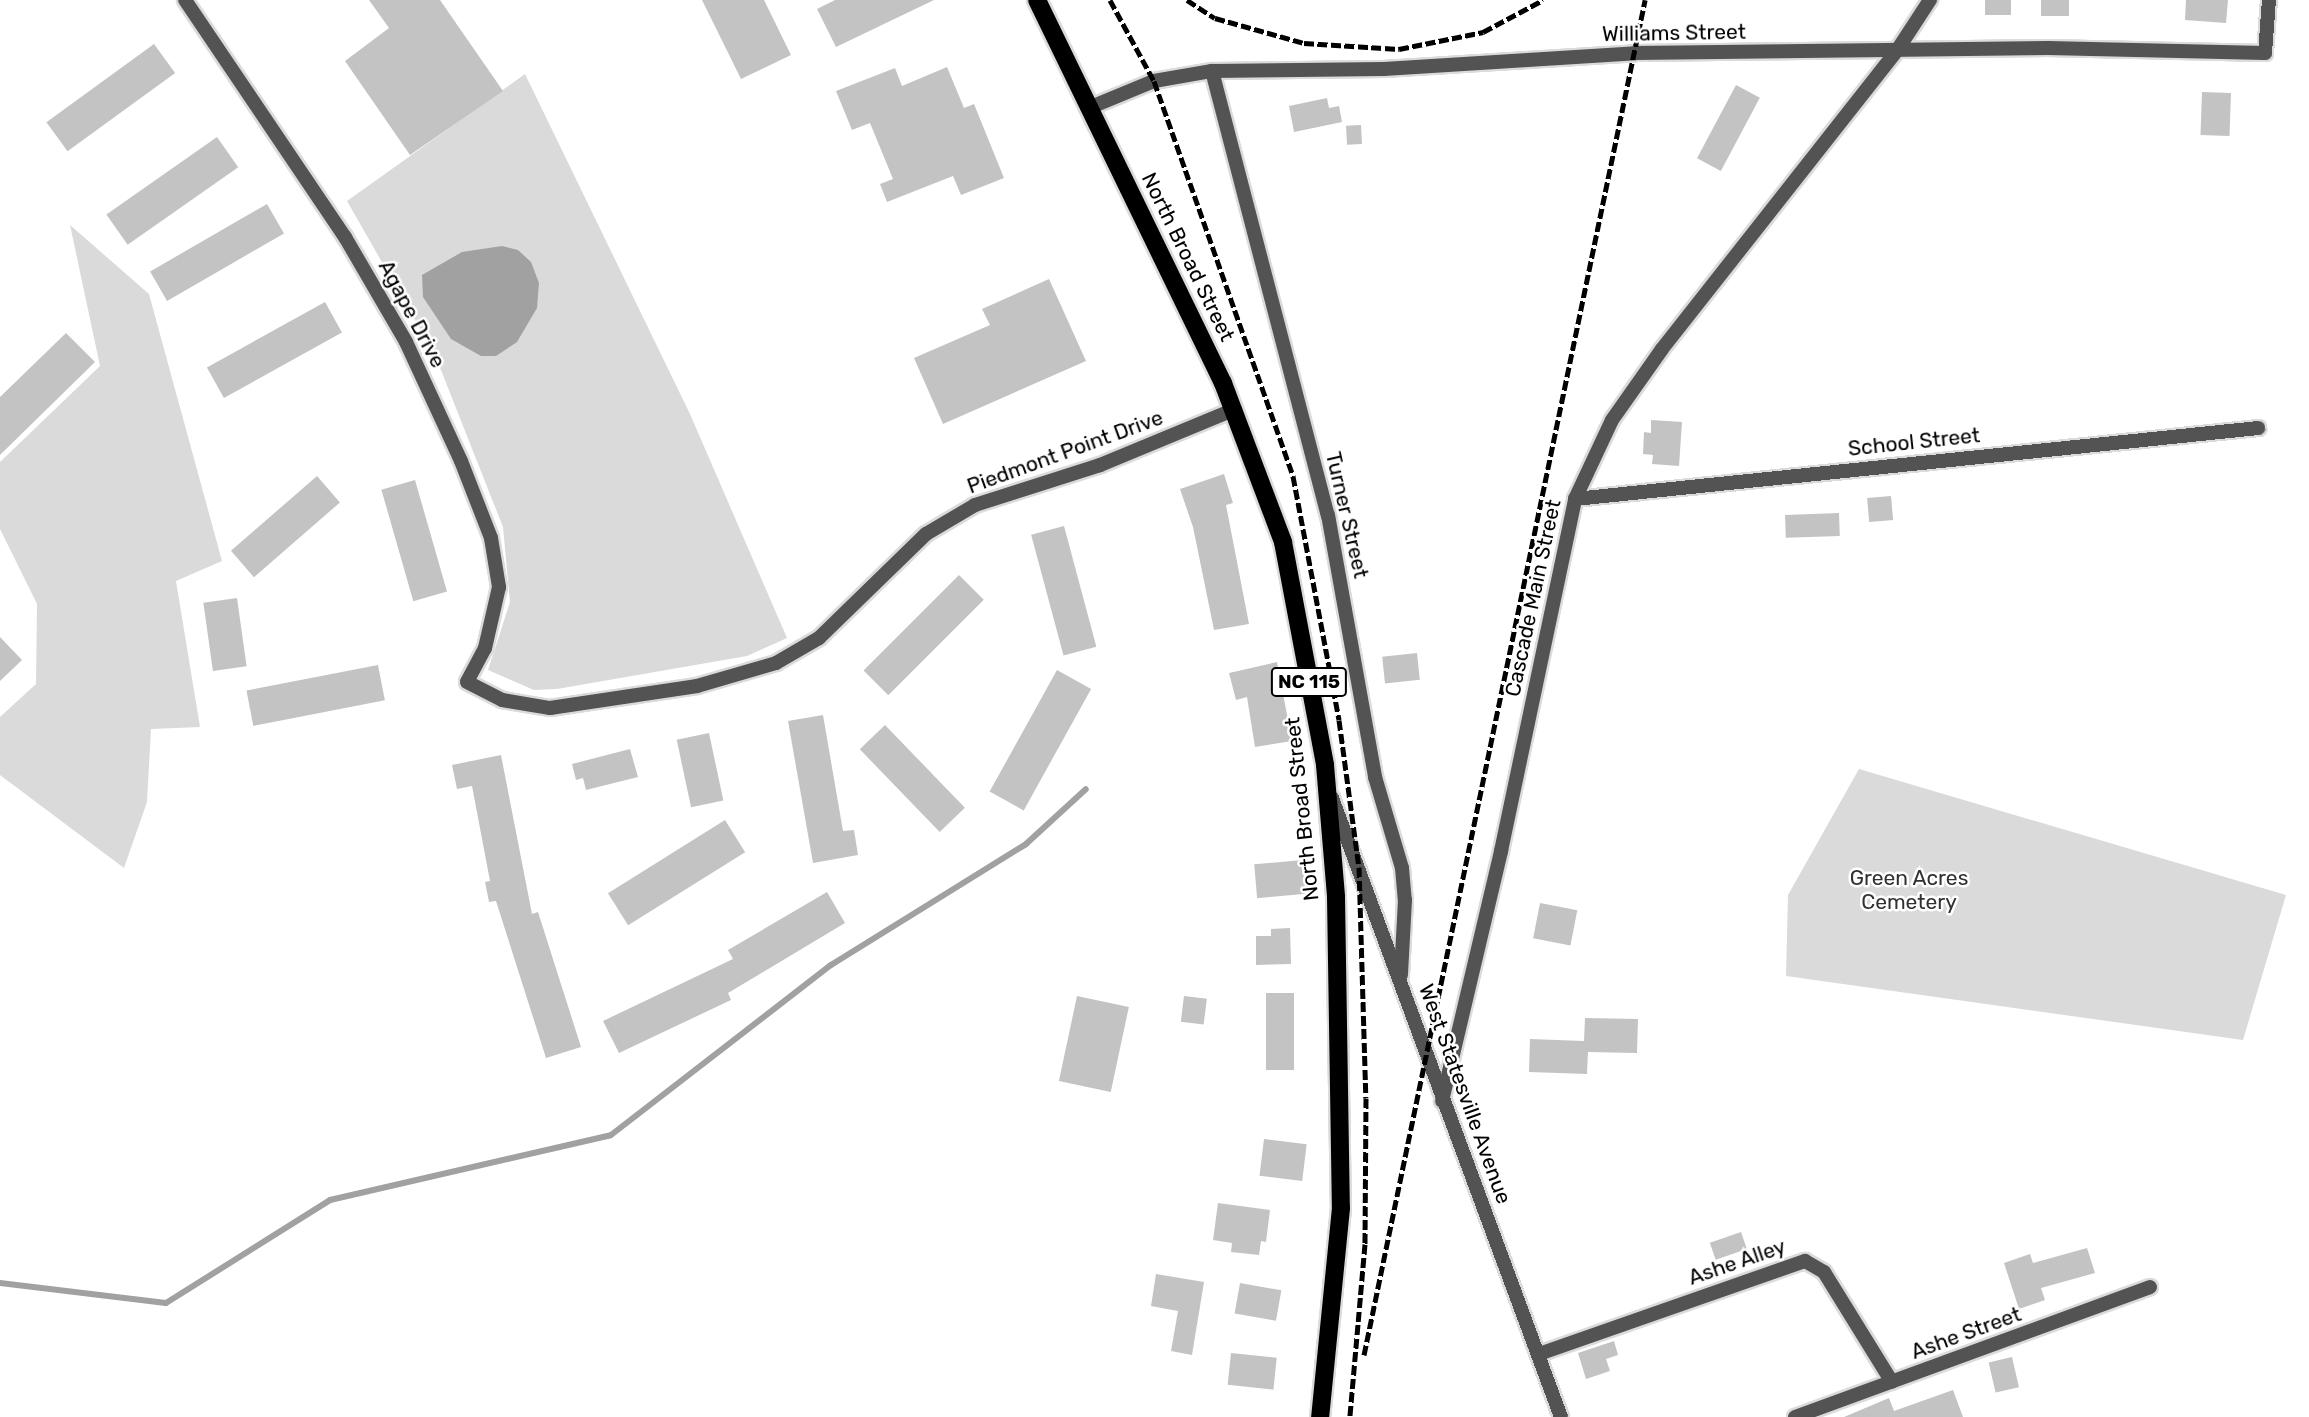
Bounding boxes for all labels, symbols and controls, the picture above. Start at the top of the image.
street label: Williams Street [1602,19,1746,47]
street label: North Broad Street [1136,169,1240,345]
street label: Agape Drive [373,256,451,372]
street label: Piedmont Point Drive [964,405,1166,499]
street label: School Street [1847,423,1981,461]
street label: Turner Street [1320,449,1374,581]
street label: Cascade Main Street [1500,497,1566,699]
road number: NC 115 [1270,666,1348,698]
street label: North Broad Street [1280,716,1324,902]
park label: Green Acres Cemetery [1849,865,1969,915]
street label: West Statesville Avenue [1413,980,1517,1208]
street label: Ashe Alley [1685,1234,1789,1290]
street label: Ashe Street [1908,1301,2024,1365]

